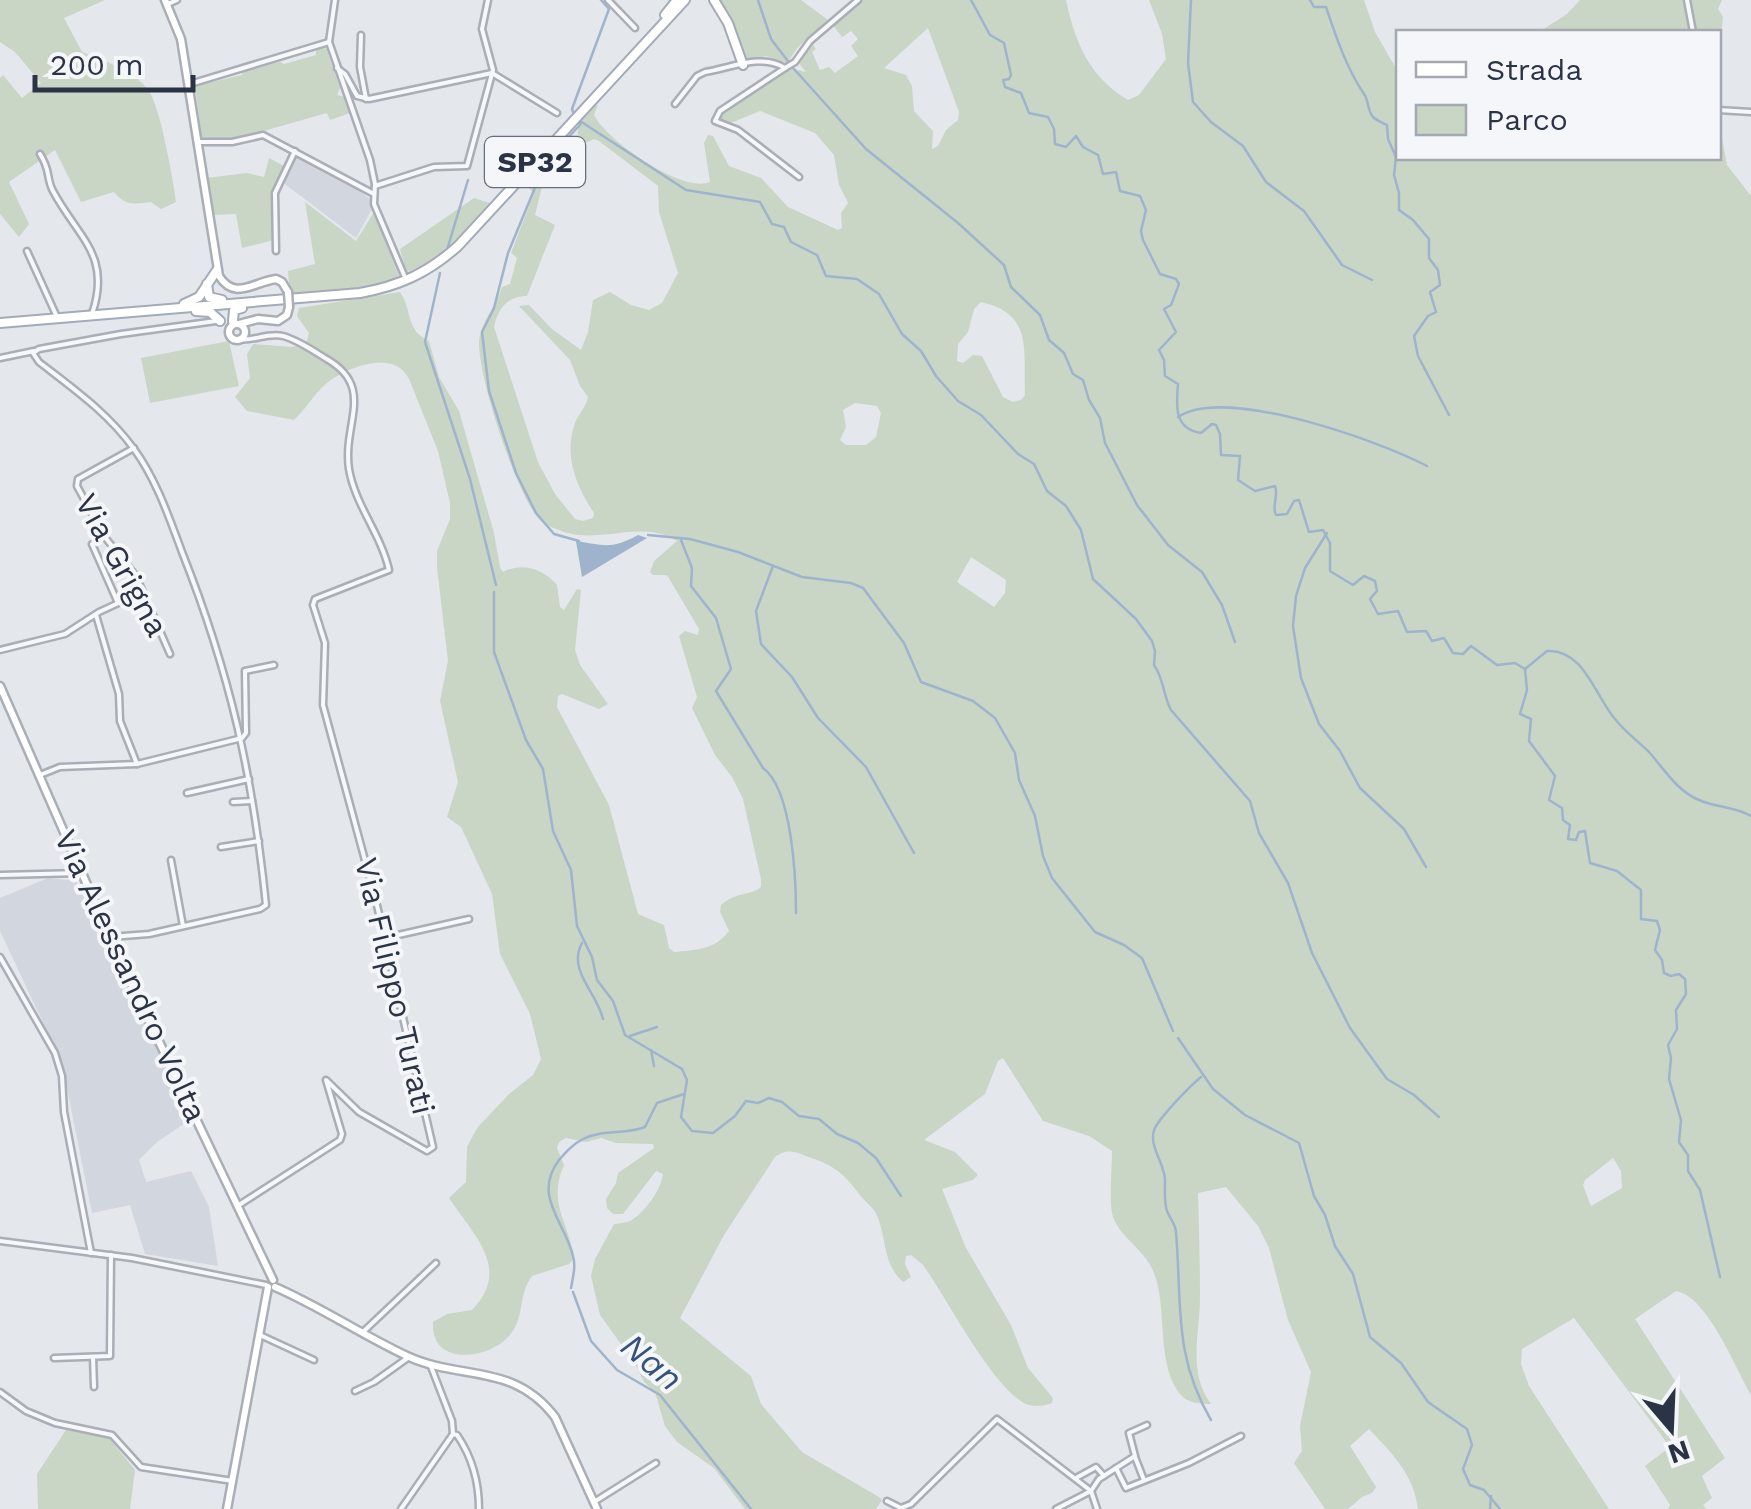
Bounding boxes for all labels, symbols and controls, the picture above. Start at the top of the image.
scale bar [35,30,192,92]
legend [1396,30,1721,160]
text: 200 m [50,47,144,82]
text: Strada [1486,52,1582,87]
text: Parco [1486,102,1568,137]
road number: SP32 [485,137,585,187]
street label: Via Grigna [67,487,177,643]
street label: Via Alessandro Volta [47,824,215,1128]
street label: Via Filippo Turati [347,854,443,1118]
water label: Nan [613,1324,691,1400]
north arrow [1621,1379,1721,1479]
text: N [1664,1433,1694,1471]

